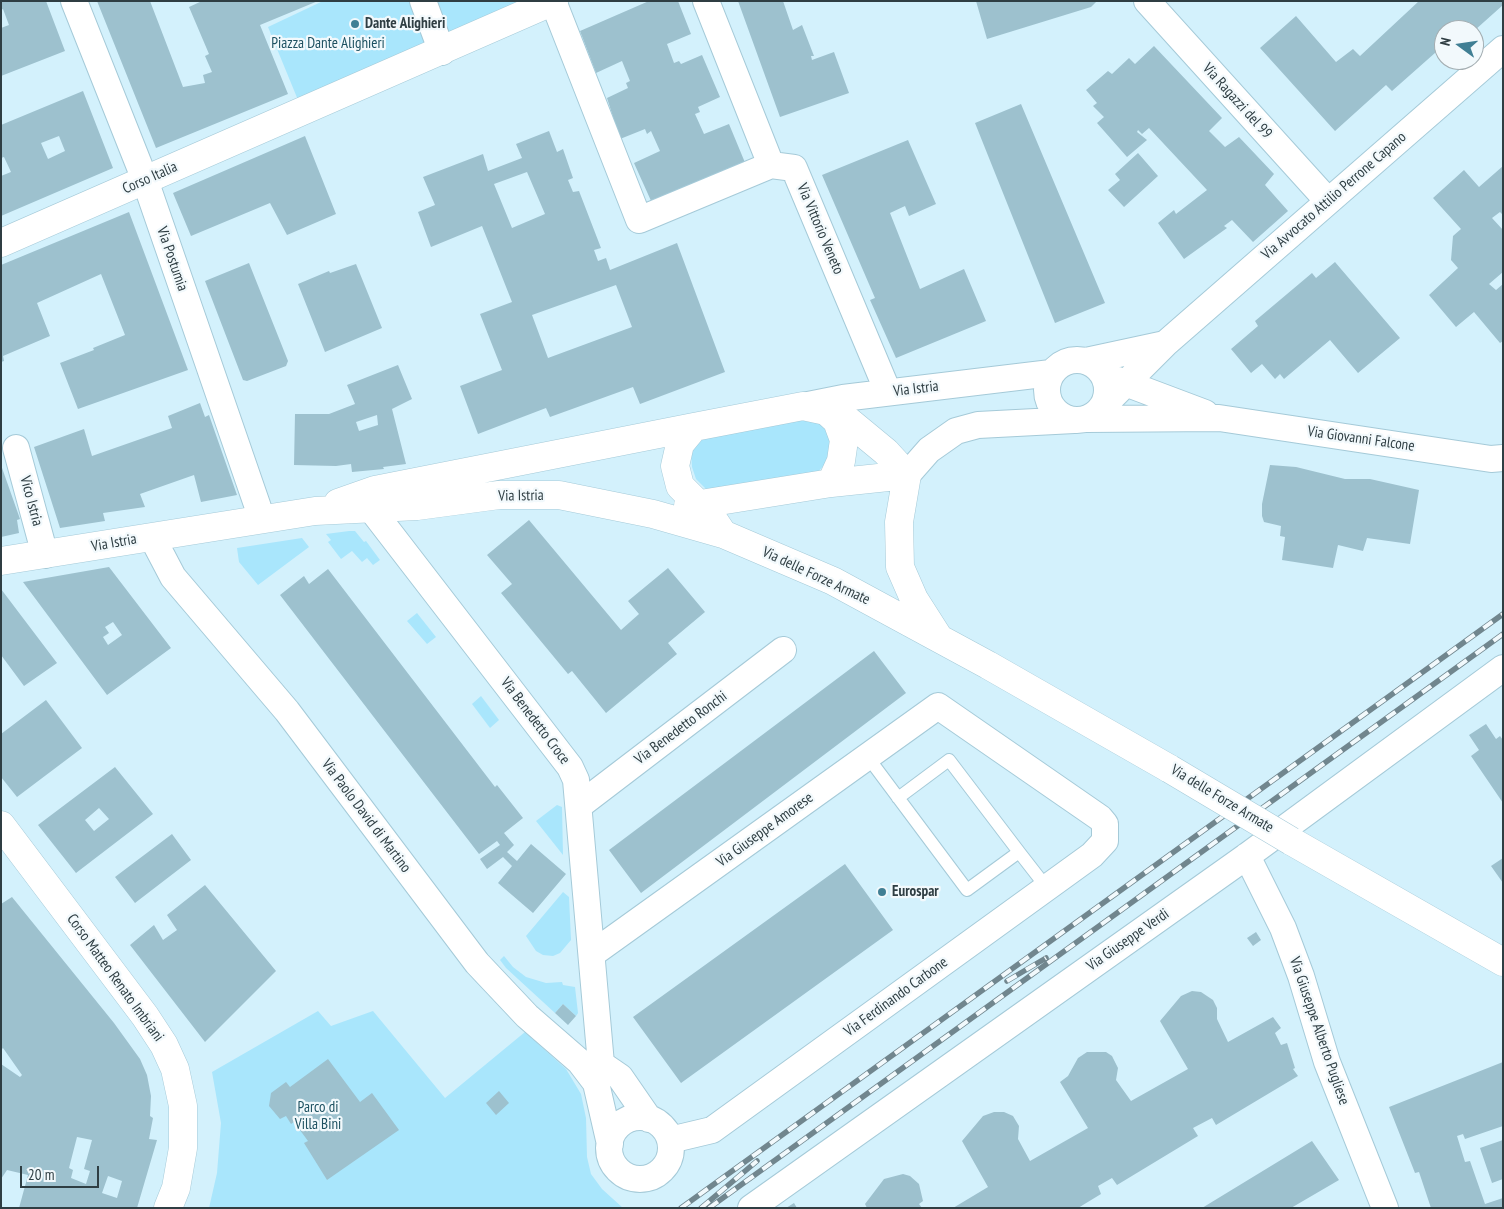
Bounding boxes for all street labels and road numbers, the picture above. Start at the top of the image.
street label: Via Ragazzi del 99 [1198,60,1276,142]
street label: Via Avvocato Attilio Perrone Capano [1258,128,1410,264]
street label: Corso Italia [120,158,180,198]
street label: Via Vittorio Veneto [793,181,847,277]
street label: Via Postumia [153,224,191,294]
street label: Via Istria [892,377,940,401]
street label: Via Giovanni Falcone [1306,423,1416,455]
street label: Vico Istria [16,474,46,528]
street label: Via Istria [498,487,544,505]
street label: Via Istria [90,530,138,556]
street label: Via delle Forze Armate [759,543,873,609]
street label: Via Benedetto Croce [496,674,574,768]
street label: Via Benedetto Ronchi [631,687,731,769]
street label: Via Paolo David di Martino [317,756,415,876]
street label: Via delle Forze Armate [1167,761,1277,837]
street label: Via Giuseppe Amorese [713,789,817,871]
street label: Via Giuseppe Verdi [1083,905,1173,975]
street label: Corso Matteo Renato Imbriani [63,911,167,1045]
street label: Via Ferdinando Carbone [841,953,951,1041]
street label: Via Giuseppe Alberto Pugliese [1285,955,1353,1107]

